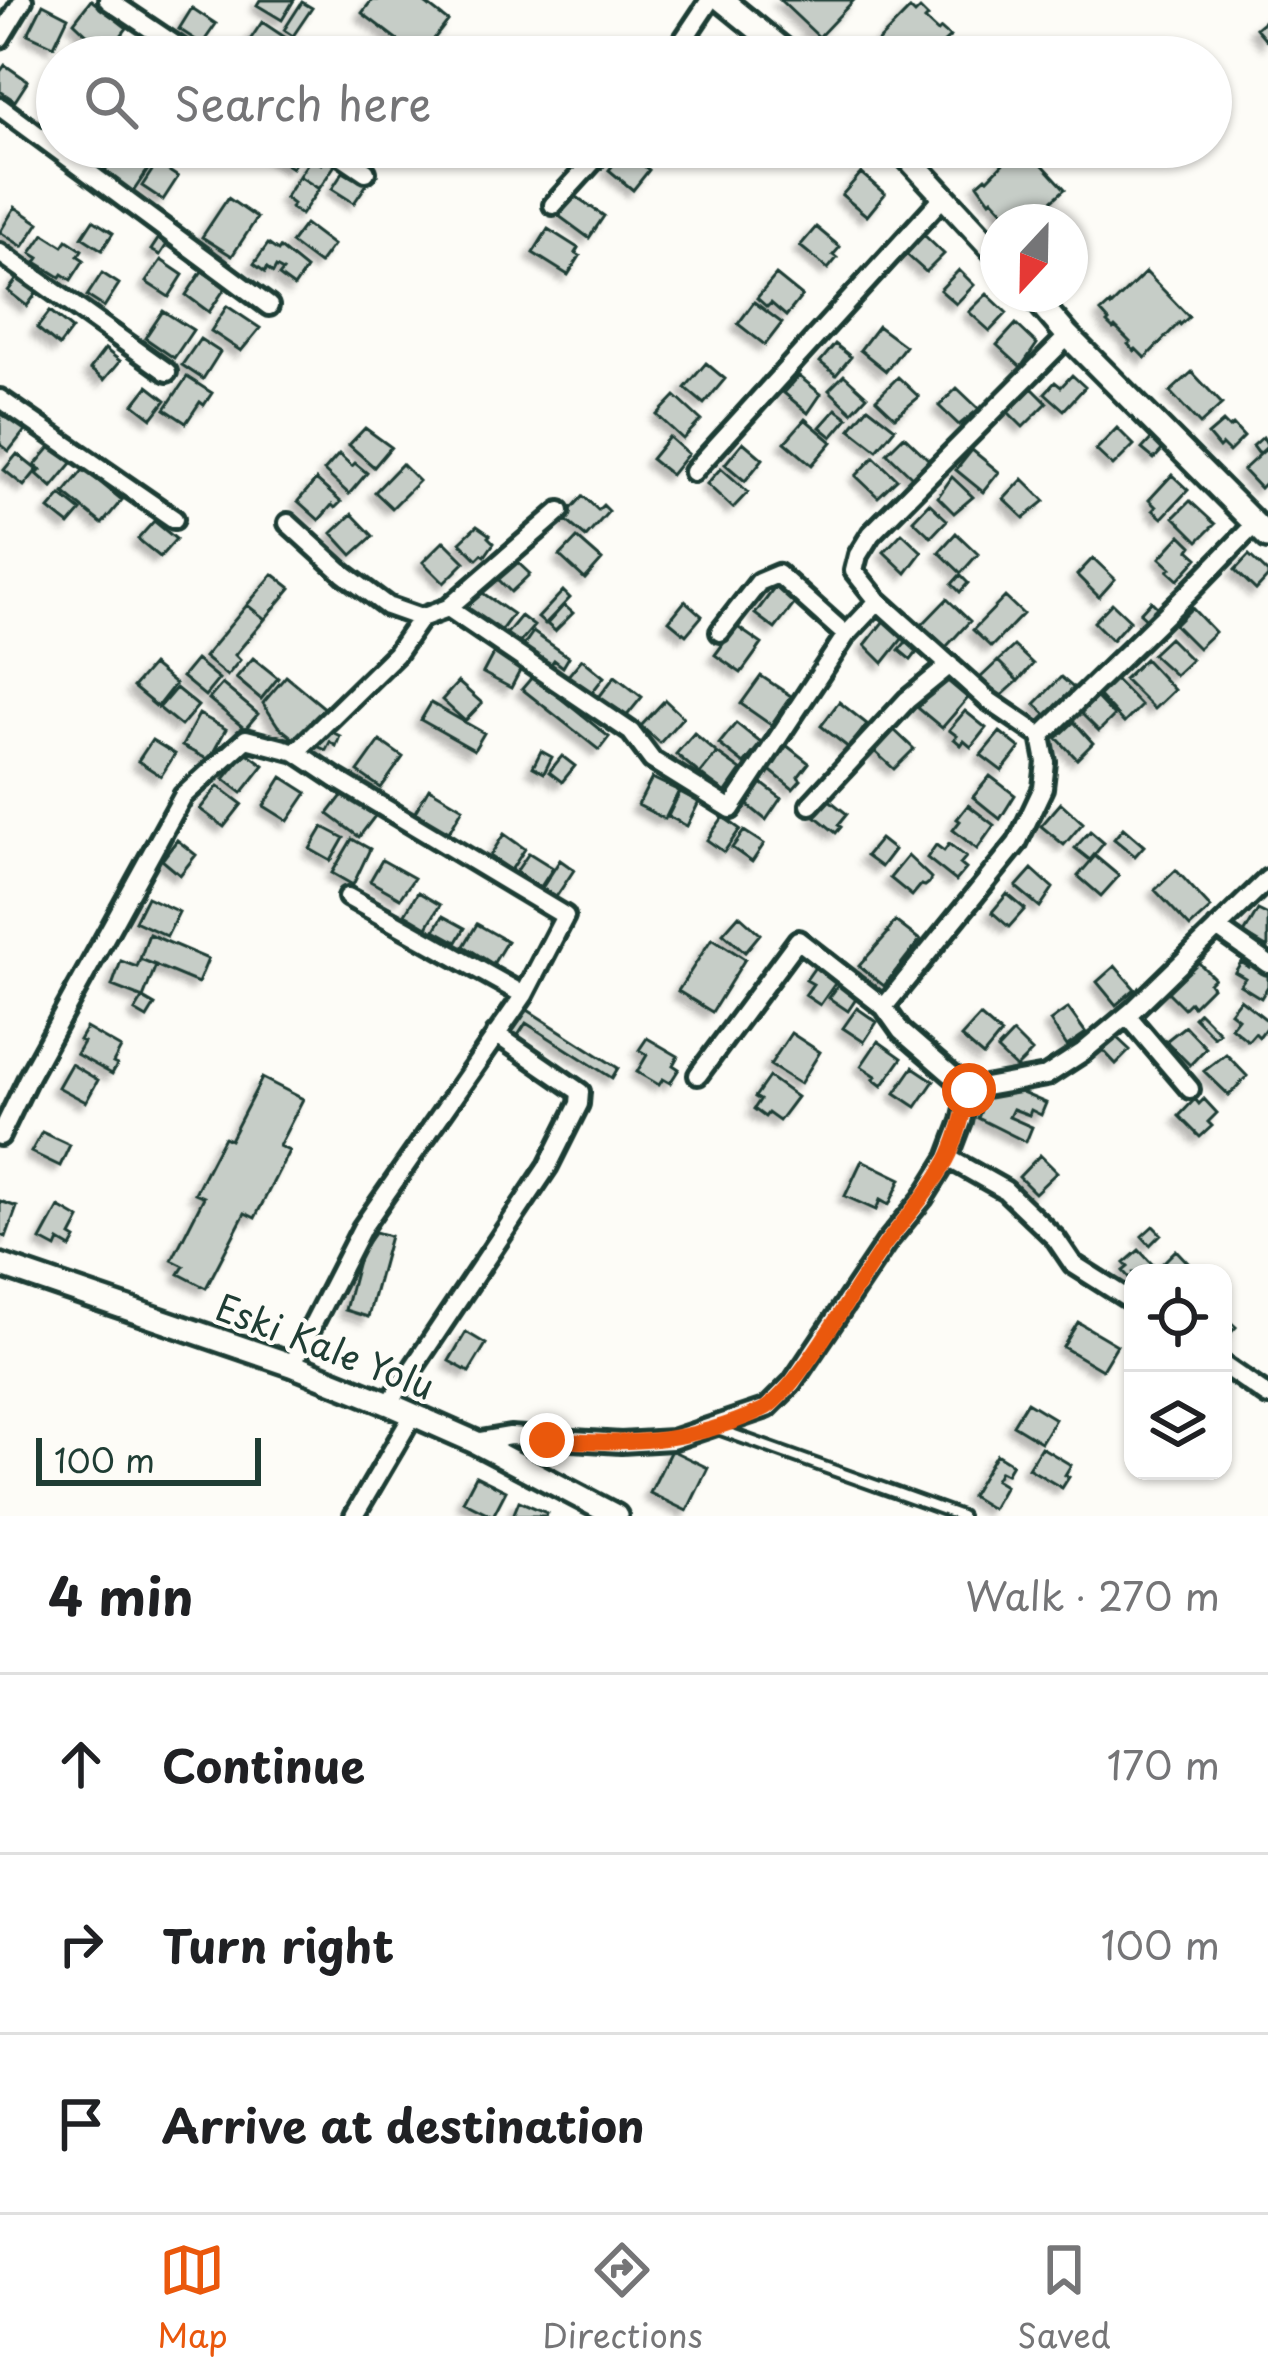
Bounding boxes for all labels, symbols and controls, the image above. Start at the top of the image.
search box [36,36,1232,168]
text: Search here [174,68,431,136]
icon: search [78,69,144,135]
north arrow [980,204,1088,312]
route start [942,1063,996,1117]
map controls [1124,1264,1232,1480]
button: locate [1124,1264,1232,1372]
street label: Eski Kale Yolu [209,1279,443,1412]
button: layers [1124,1372,1232,1480]
route end [520,1413,574,1467]
scale bar [36,1432,261,1485]
text: 100 m [54,1434,155,1484]
text: 4 min [48,1556,193,1633]
text: Walk · 270 m [965,1565,1220,1624]
text: Continue [162,1730,365,1798]
icon: ahead [48,1731,114,1797]
text: 170 m [1107,1734,1220,1793]
text: Turn right [162,1910,394,1978]
icon: right [48,1911,114,1977]
text: 100 m [1101,1914,1220,1973]
text: Arrive at destination [162,2090,645,2158]
icon: arrive [48,2091,114,2157]
tab: Map [157,2237,228,2359]
tab: Directions [542,2237,703,2359]
tab: Saved [1017,2237,1111,2359]

